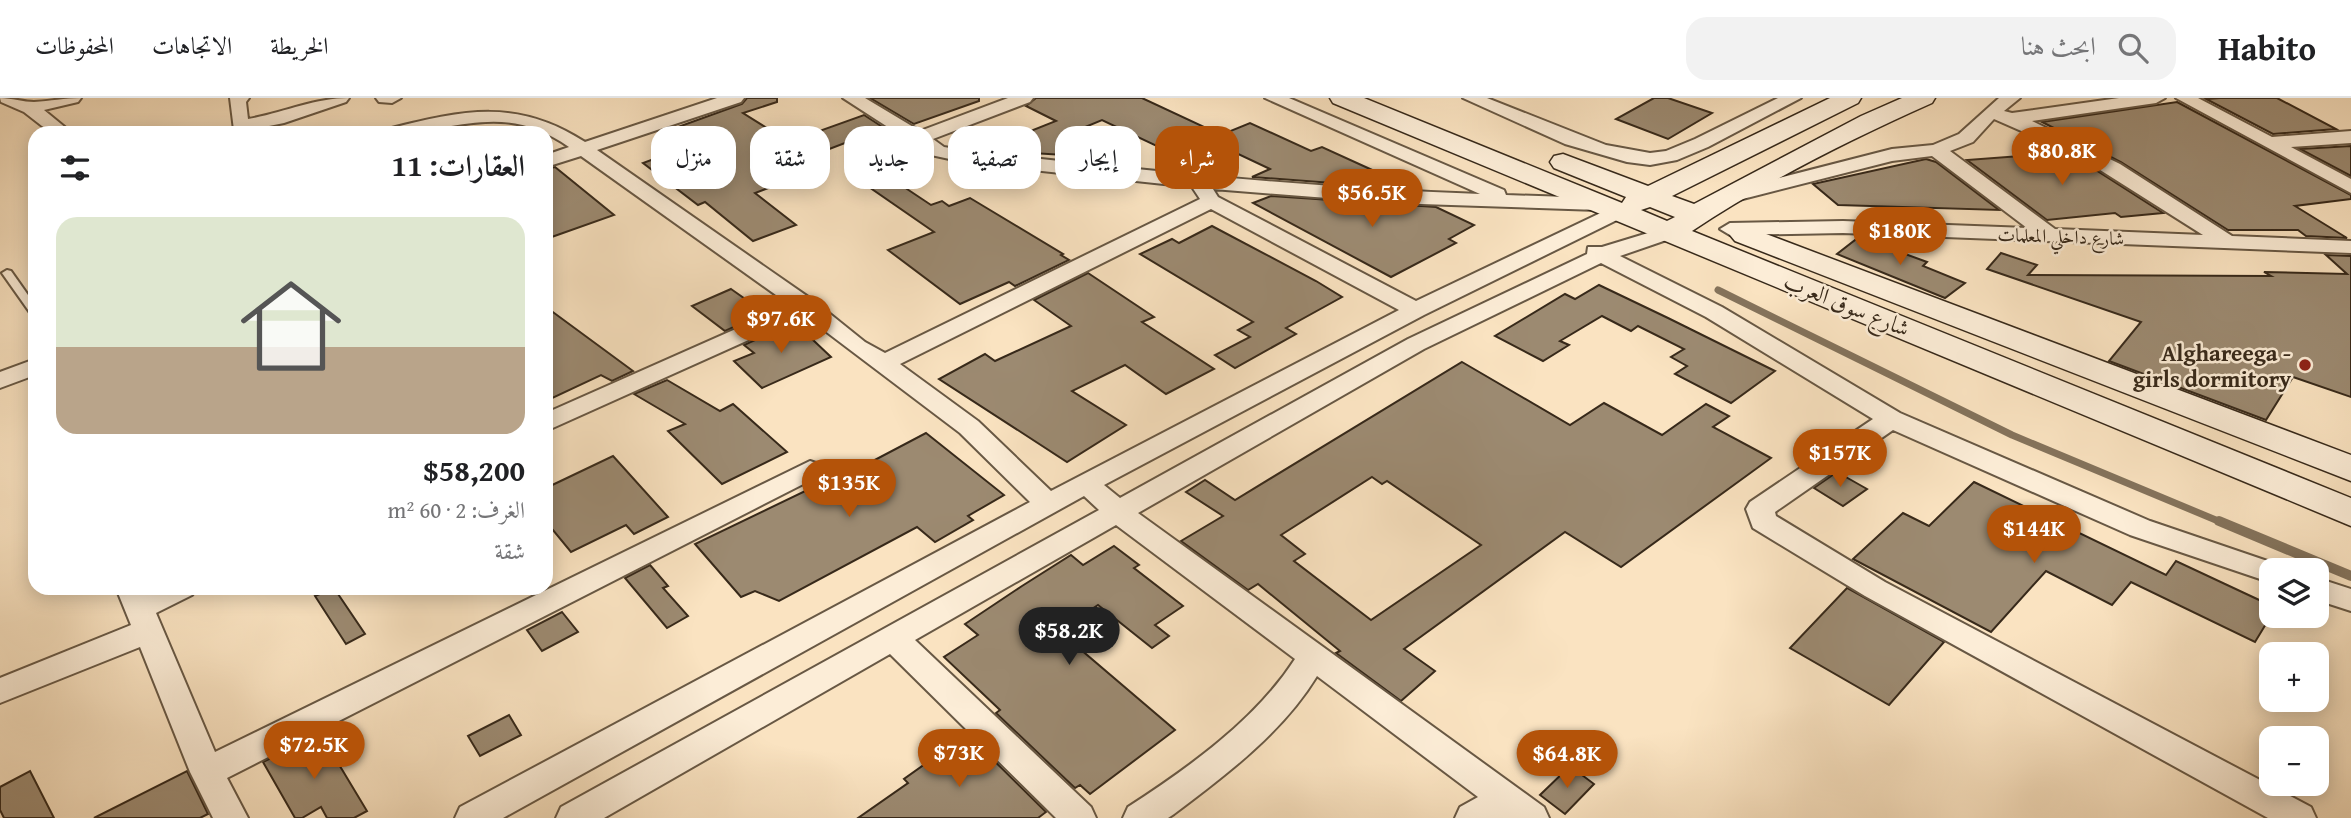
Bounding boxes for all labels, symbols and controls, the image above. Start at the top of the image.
search box [1686,17,2176,80]
text: Habito [2218,24,2316,72]
text: ابحث هنا [2021,26,2096,65]
text: المحفوظات [35,28,114,63]
text: الاتجاهات [152,28,232,63]
text: الخريطة [270,28,329,63]
icon: search [2114,29,2152,67]
chip: منزل [651,126,736,189]
chip: شقة [750,126,830,189]
chip: جديد [844,126,934,189]
chip: تصفية [948,126,1041,189]
chip: إيجار [1055,126,1141,189]
chip: شراء [1155,126,1239,189]
pin: $80.8K [2005,127,2119,187]
text: $80.8K [2028,133,2096,166]
text: العقارات: 11 [392,143,525,187]
icon: filters [56,149,94,187]
pin: $56.5K [1315,170,1429,229]
text: $56.5K [1338,175,1406,208]
pin: $180K [1851,208,1949,267]
text: $180K [1869,213,1931,246]
street label: شارع داخلي المعلمات [1997,220,2125,257]
icon: home [228,263,354,389]
street label: شارع سوق العرب [1777,264,1915,348]
pin: $97.6K [724,296,838,355]
text: $97.6K [747,301,815,334]
place label: Alghareega - girls dormitory [2133,336,2291,395]
marker: Alghareega - girls dormitory [2297,357,2313,373]
pin: $157K [1791,430,1889,489]
text: $157K [1809,435,1871,468]
text: $58,200 [423,448,525,492]
pin: $135K [800,460,898,519]
text: $135K [818,465,880,498]
text: الغرف: 2 · 60 m² [388,493,525,526]
pin: $144K [1985,505,2083,565]
text: $144K [2003,511,2065,544]
text: شقة [495,534,525,567]
map controls [2259,558,2329,796]
button: layers [2259,558,2329,628]
pin: $58.2K [1012,608,1126,667]
text: $58.2K [1035,613,1103,646]
button: + [2259,642,2329,712]
pin: $72.5K [257,722,371,781]
button: − [2259,726,2329,796]
text: $72.5K [280,727,348,760]
pin: $73K [918,730,1000,789]
pin: $64.8K [1510,730,1624,790]
text: $73K [934,735,984,768]
text: $64.8K [1533,736,1601,769]

